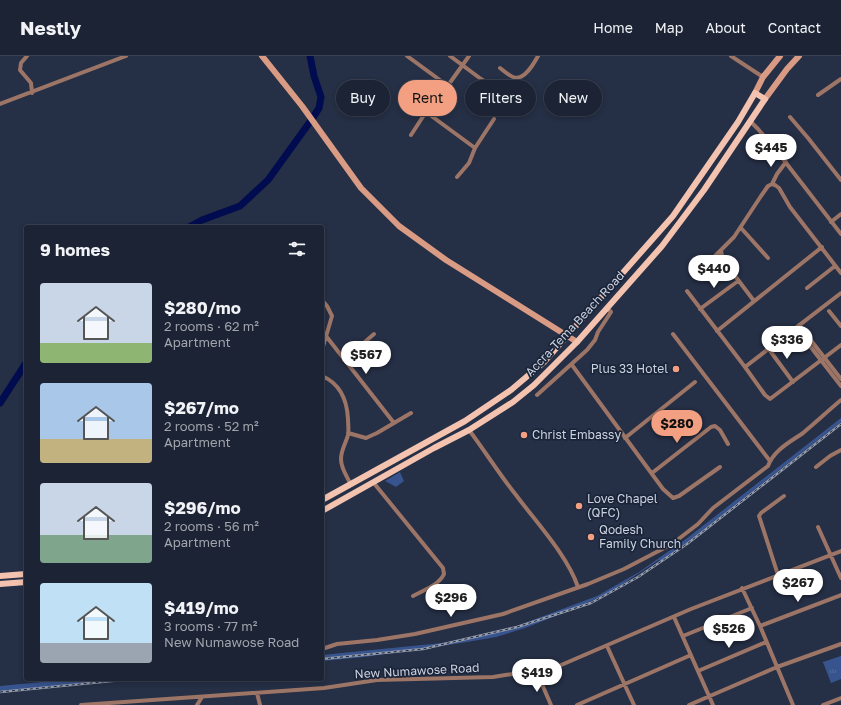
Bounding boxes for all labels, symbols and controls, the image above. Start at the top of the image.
text: Nestly [20,16,81,39]
text: Home [593,19,633,36]
text: Map [655,19,683,36]
text: About [705,19,746,36]
text: Contact [768,19,821,36]
chip: Buy [336,80,390,116]
chip: Rent [398,80,457,116]
chip: Filters [465,80,536,116]
chip: New [544,80,602,116]
pin: $445 [747,134,795,168]
text: $445 [755,139,787,155]
icon: filters [286,238,308,260]
text: 9 homes [40,239,110,260]
pin: $440 [690,255,738,289]
text: $440 [697,260,731,276]
street label: Accra-Tema Beach Road [522,268,627,379]
text: $280/mo [164,297,241,318]
icon: home [72,299,120,347]
text: 2 rooms · 62 m² [164,318,259,334]
pin: $336 [763,326,811,360]
text: $336 [771,331,803,347]
text: Apartment [164,334,231,350]
pin: $567 [342,341,390,375]
text: $567 [350,346,382,362]
place label: Plus 33 Hotel [591,361,668,376]
marker: Plus 33 Hotel [671,364,681,374]
text: $267/mo [164,397,239,418]
icon: home [72,399,120,447]
pin: $280 [653,410,701,444]
text: $280 [660,415,694,431]
text: 2 rooms · 52 m² [164,418,259,434]
place label: Christ Embassy [532,427,621,442]
marker: Christ Embassy [519,430,529,440]
text: Apartment [164,434,231,450]
place label: Love Chapel (QFC) [587,491,658,520]
text: $296/mo [164,497,241,518]
icon: home [72,499,120,547]
marker: Love Chapel (QFC) [574,501,584,511]
text: 2 rooms · 56 m² [164,518,259,534]
place label: Qodesh Family Church [599,522,681,551]
marker: Qodesh Family Church [586,532,596,542]
text: Apartment [164,534,231,550]
pin: $267 [774,569,822,603]
text: $267 [782,574,814,590]
pin: $296 [427,584,475,618]
text: $296 [434,589,468,605]
text: $419/mo [164,597,239,618]
icon: home [72,599,120,647]
pin: $526 [705,615,753,649]
text: 3 rooms · 77 m² [164,618,257,634]
text: $526 [713,620,745,636]
text: New Numawose Road [164,634,299,650]
pin: $419 [513,659,561,693]
street label: New Numawose Road [354,660,480,681]
text: $419 [521,664,553,680]

